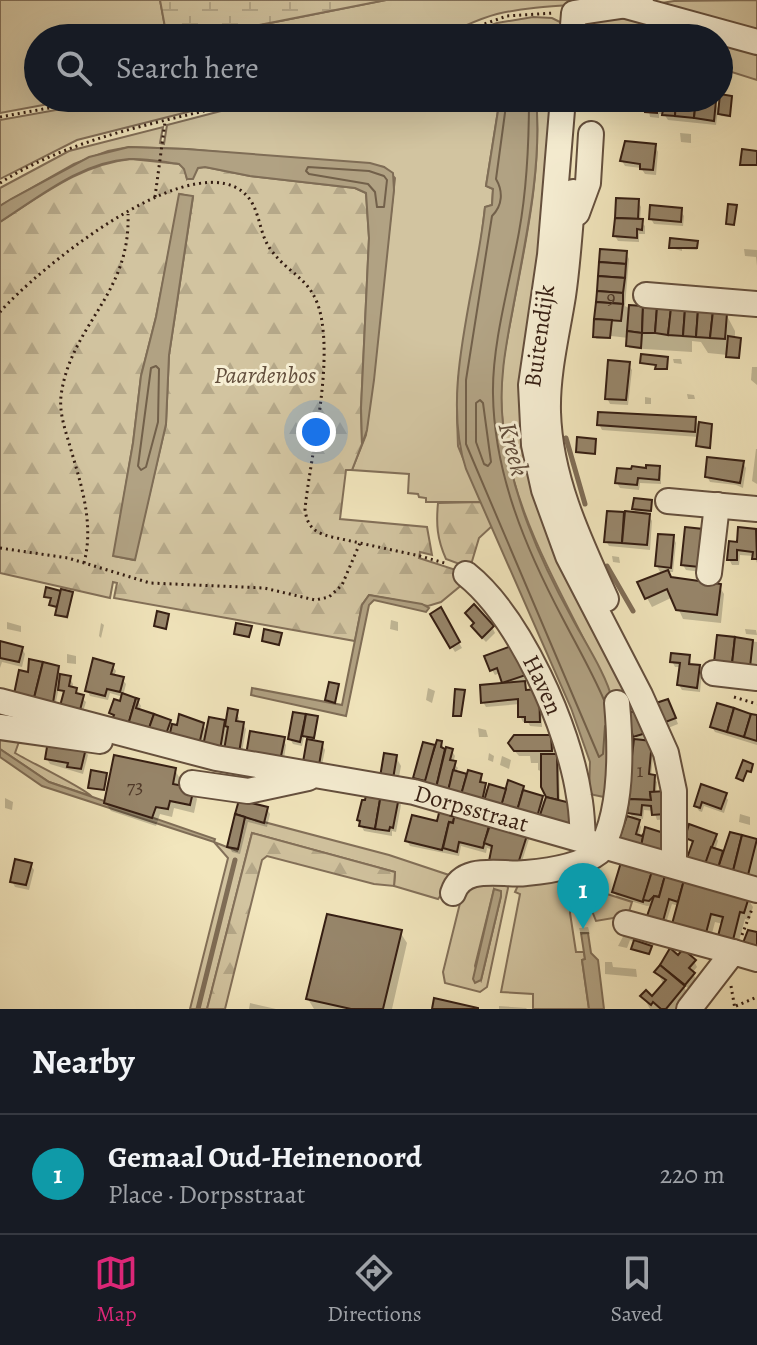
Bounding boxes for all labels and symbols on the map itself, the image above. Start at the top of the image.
street label: Buitendijk [516,282,562,389]
house number: 9 [606,284,616,311]
park label: Paardenbos [214,359,316,391]
your location [296,412,336,452]
water label: Kreek [490,418,537,480]
street label: Haven [515,649,570,719]
house number: 1 [637,757,644,784]
house number: 73 [127,773,143,800]
street label: Dorpsstraat [411,777,532,840]
pin: 1 [557,863,609,929]

